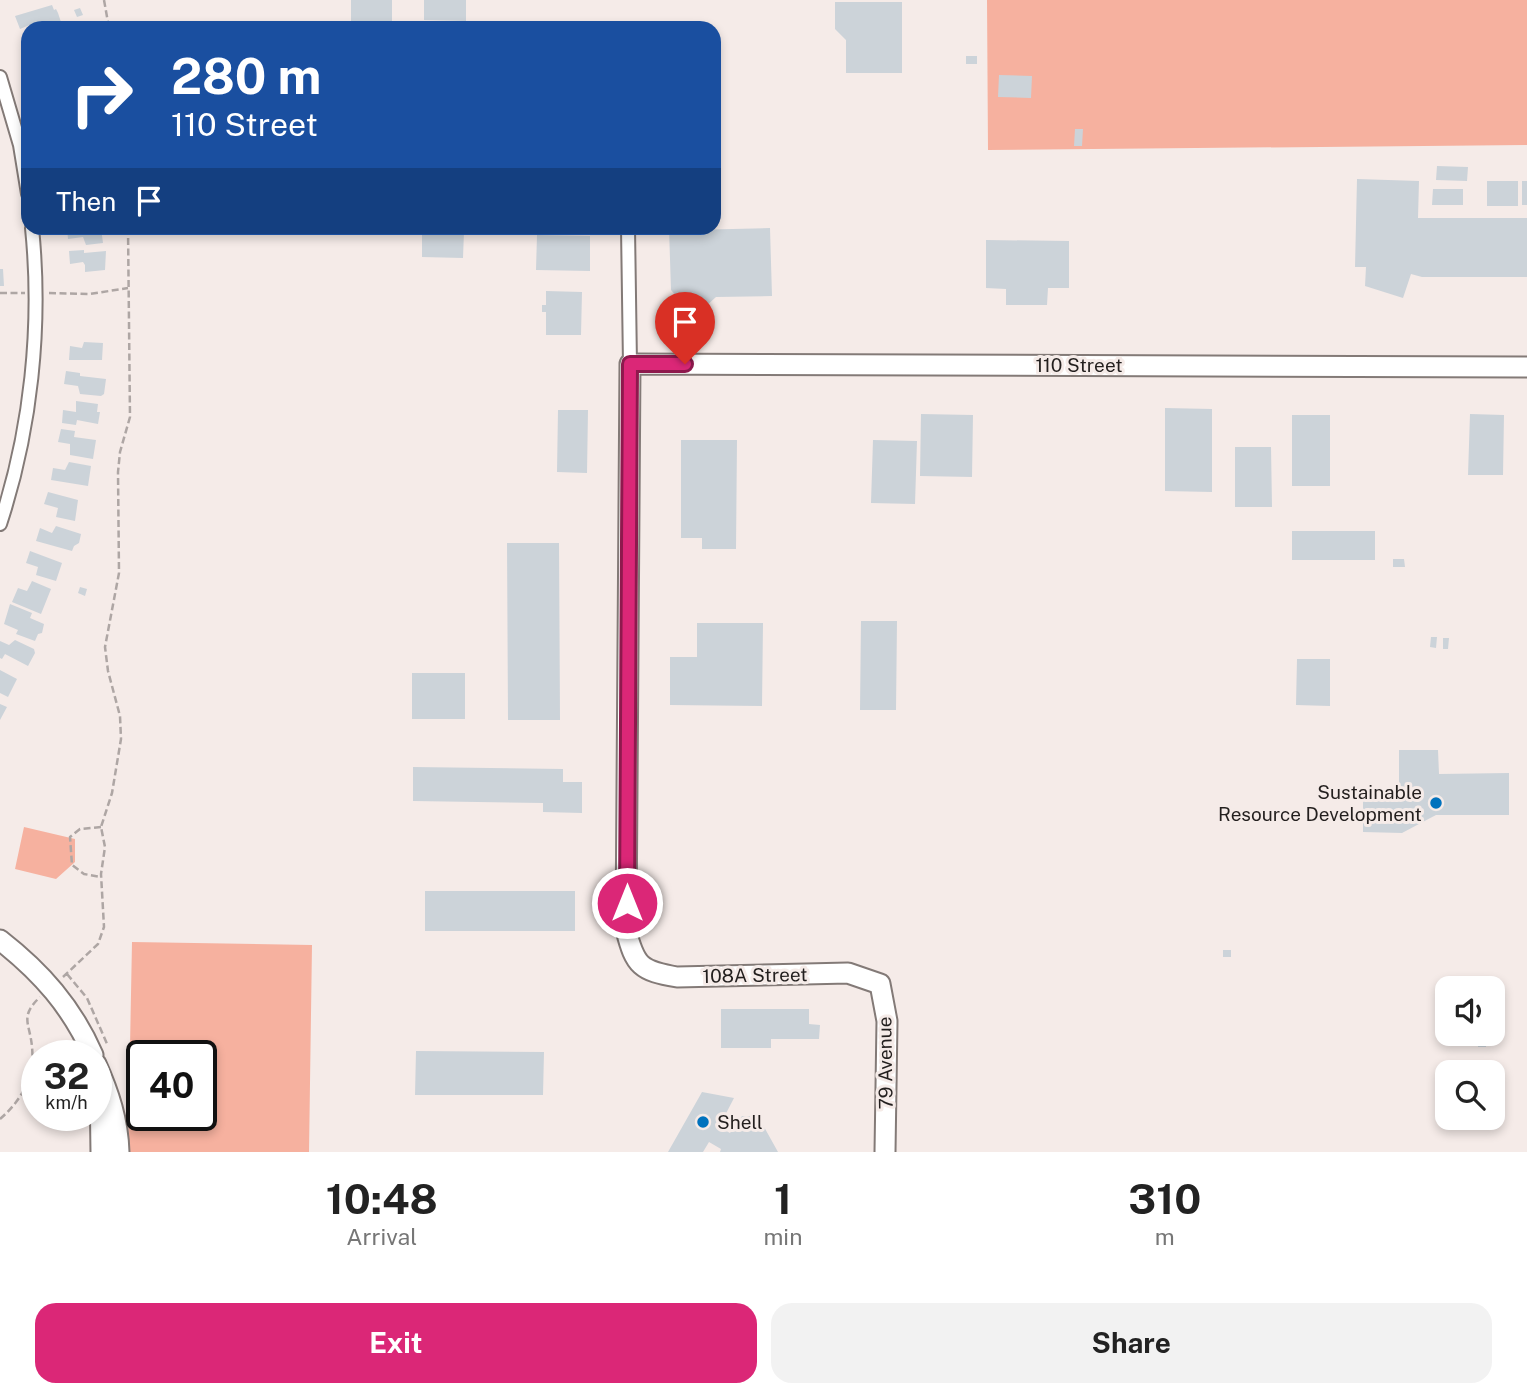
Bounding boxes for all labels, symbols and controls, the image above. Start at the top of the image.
text: 280 m [171,47,321,105]
icon: right [56,49,147,140]
text: 110 Street [171,106,318,143]
icon: arrive [130,182,168,220]
text: Then [56,186,116,217]
pin [655,292,715,364]
icon: arrive [666,303,704,341]
street label: 110 Street [1035,354,1123,376]
place label: Sustainable Resource Development [1218,781,1422,825]
marker: Sustainable Resource Development [1428,795,1444,811]
position arrow [590,866,664,940]
street label: 108A Street [702,963,808,987]
map controls [1435,976,1505,1130]
button: sound [1435,976,1505,1046]
street label: 79 Avenue [873,1016,897,1110]
speed limit sign: 40 [126,1040,217,1131]
text: 32 [44,1056,89,1097]
button: search [1435,1060,1505,1130]
text: km/h [45,1092,88,1113]
place label: Shell [717,1111,763,1133]
marker: Shell [695,1114,711,1130]
text: 10:48 [326,1174,438,1223]
text: 1 [774,1174,792,1223]
text: 310 [1128,1174,1201,1223]
text: Arrival [346,1223,417,1250]
text: min [763,1223,802,1250]
text: m [1155,1223,1175,1250]
button: Exit [35,1303,757,1383]
button: Share [771,1303,1492,1383]

